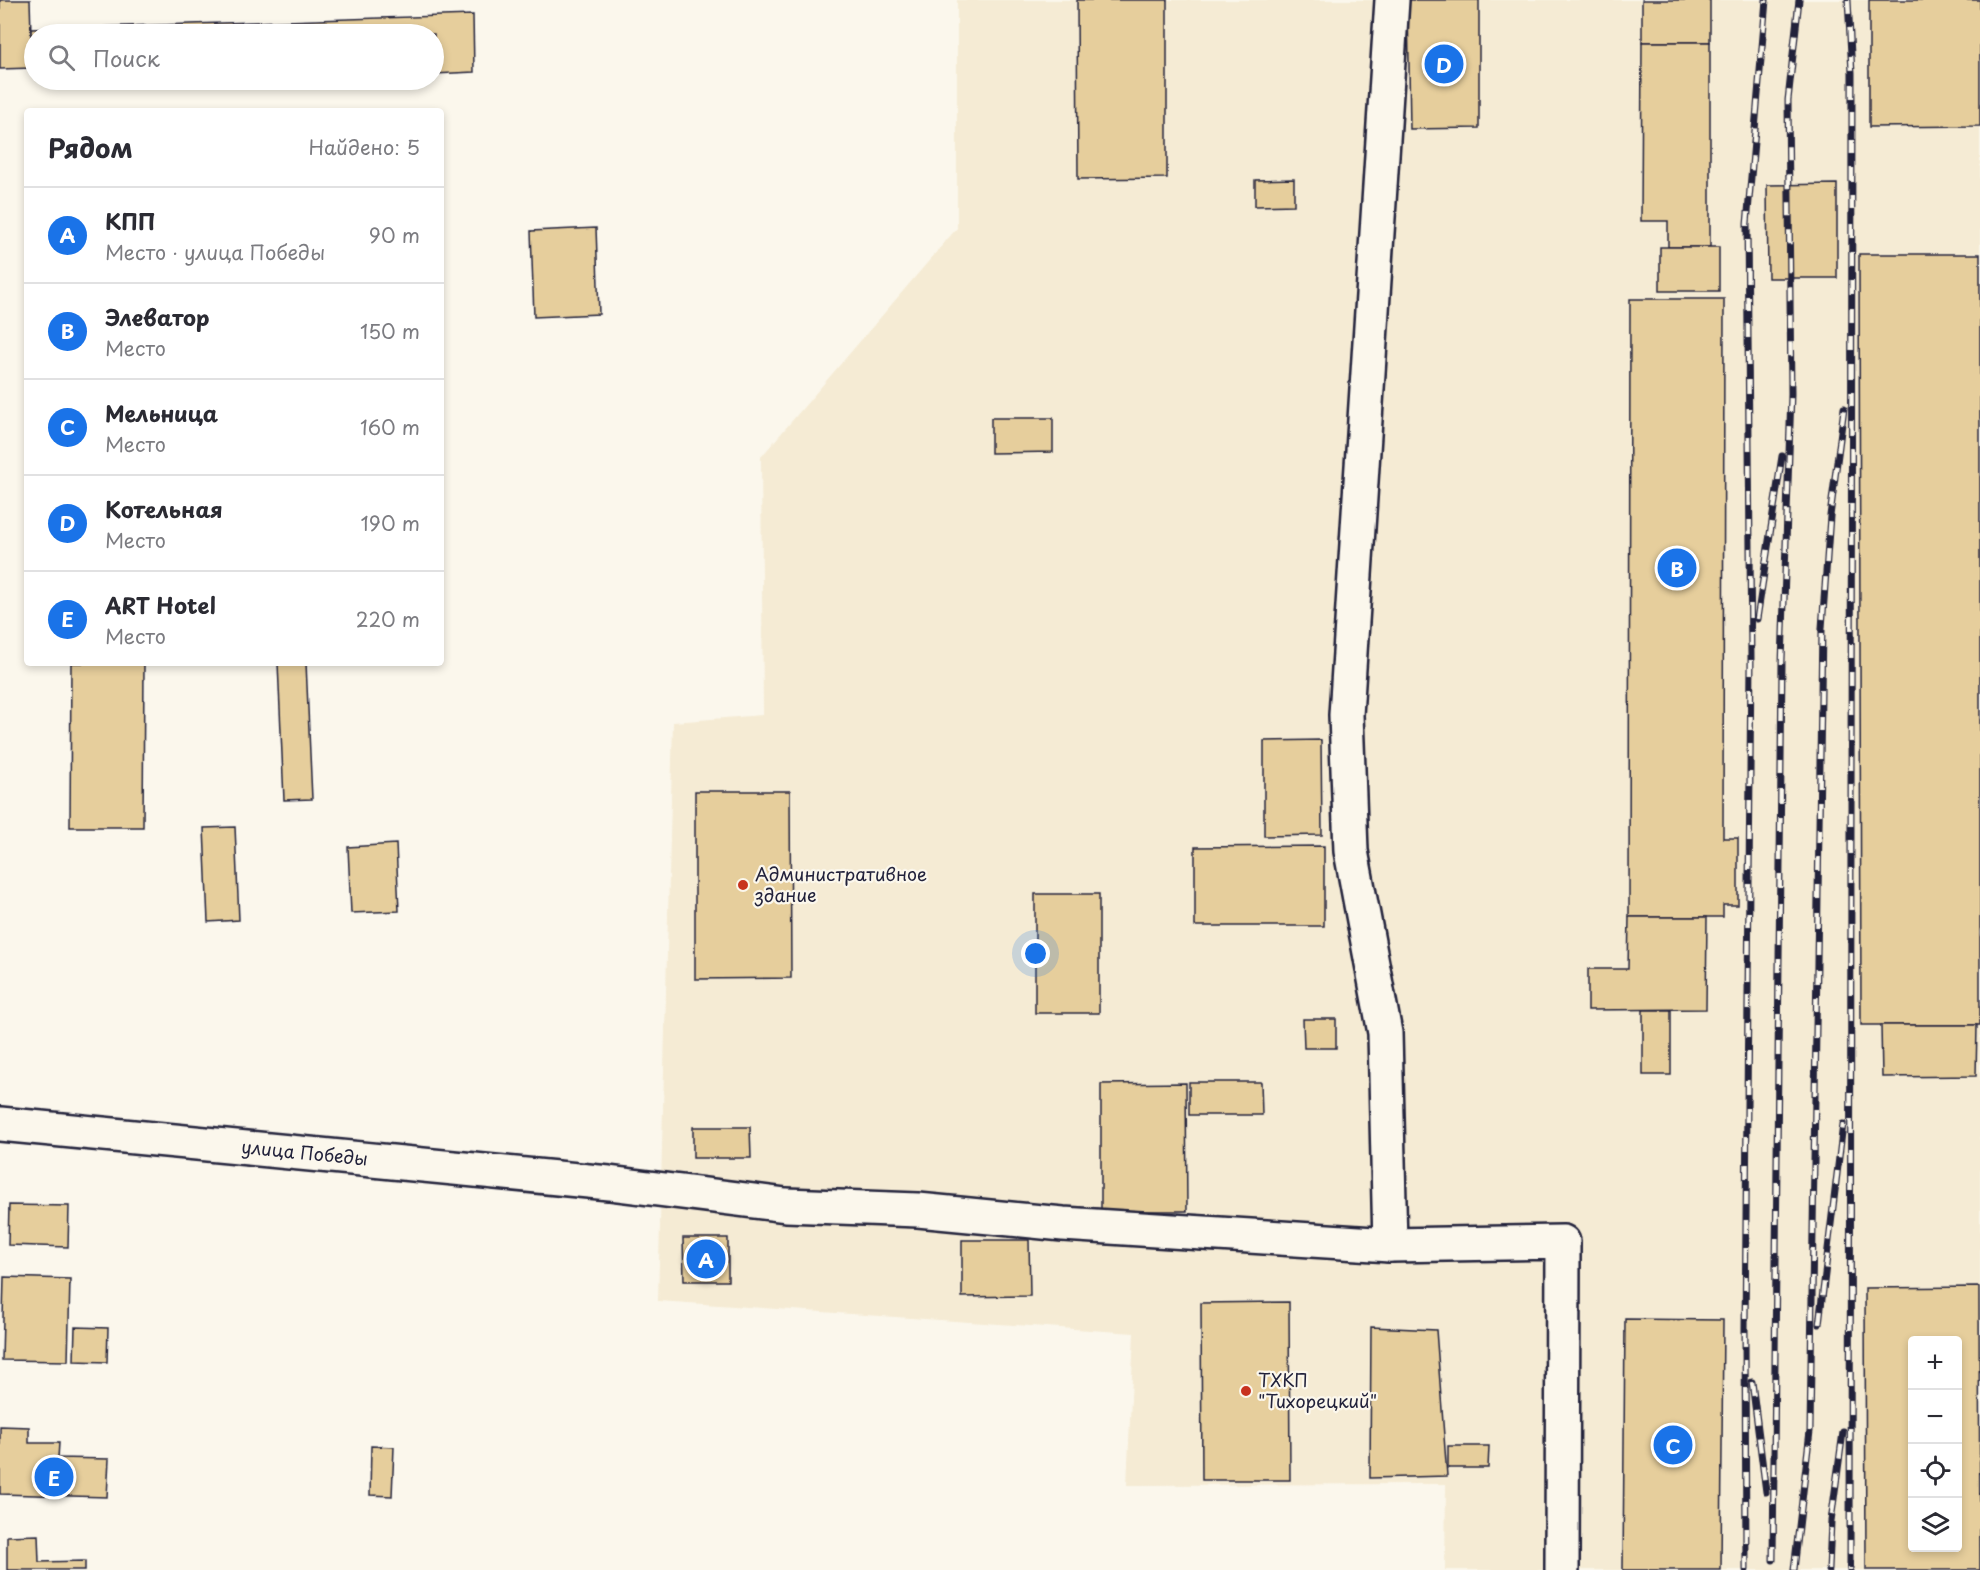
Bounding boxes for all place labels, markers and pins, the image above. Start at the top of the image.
pin: D [1424,42,1464,86]
pin: B [1658,546,1696,590]
place label: Административное здание [754,860,927,908]
marker: Административное здание [736,878,750,892]
pin: A [686,1236,726,1282]
place label: ТХКП "Тихорецкий" [1258,1366,1377,1414]
marker: ТХКП "Тихорецкий" [1239,1384,1253,1398]
pin: C [1654,1422,1692,1468]
pin: E [34,1454,74,1500]

